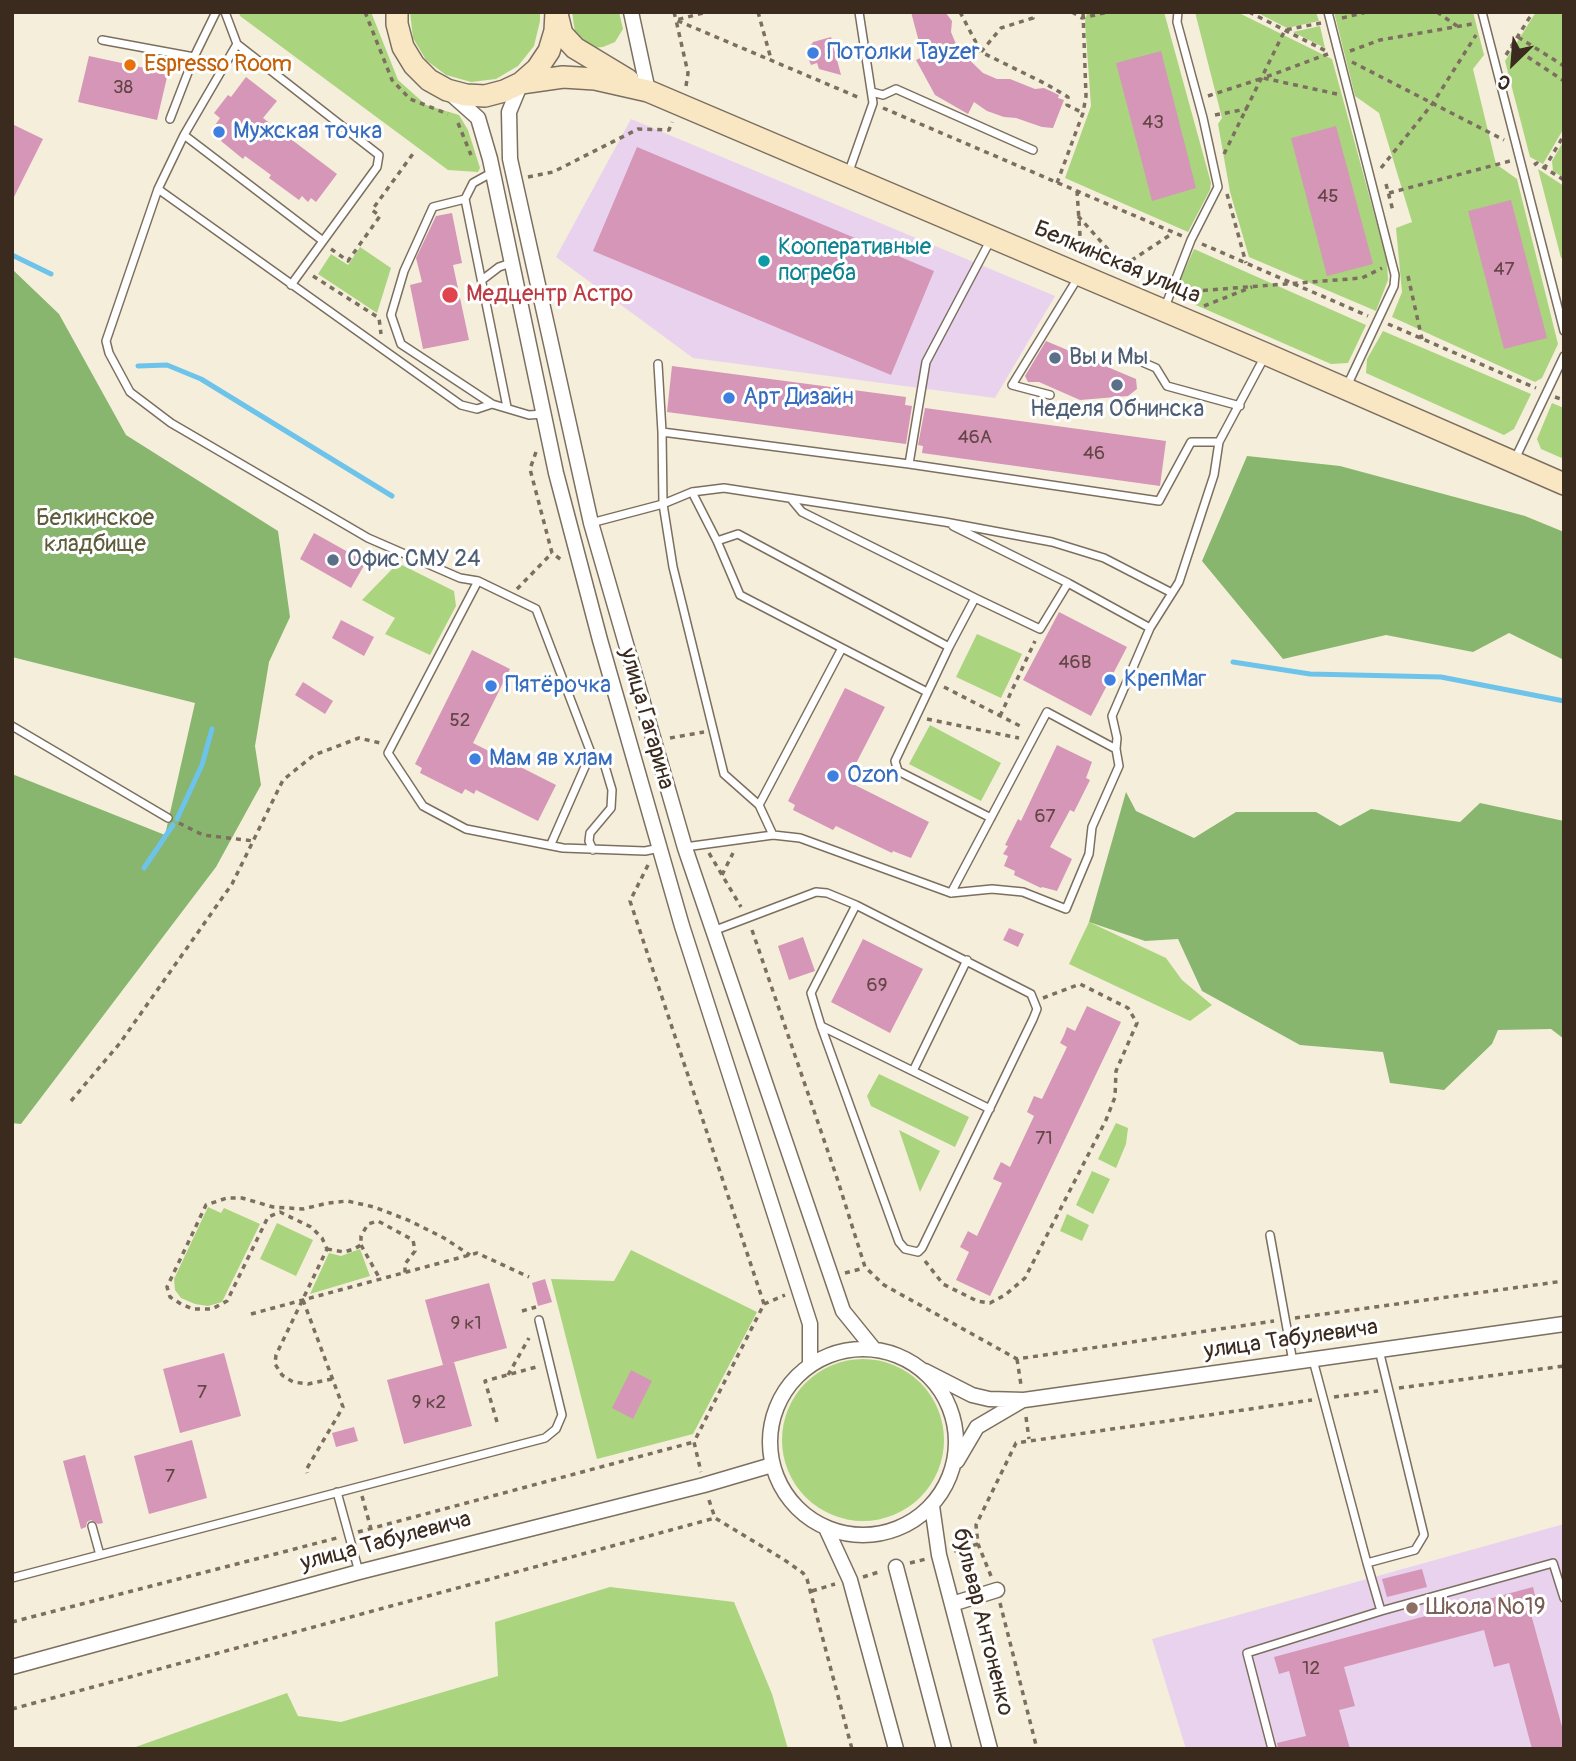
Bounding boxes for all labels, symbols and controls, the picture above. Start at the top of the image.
north arrow [1478,28,1548,98]
place label: Потолки Tayzer [827,39,980,67]
marker: Потолки Tayzer [805,45,821,61]
place label: Espresso Room [144,51,292,79]
marker: Espresso Room [122,57,138,73]
text: С [1494,69,1515,95]
house number: 38 [113,77,133,99]
house number: 43 [1142,112,1164,134]
place label: Мужская точка [233,118,382,146]
marker: Мужская точка [211,124,227,140]
house number: 45 [1317,186,1339,208]
street label: Белкинская улица [1030,215,1204,311]
place label: Кооперативные погреба [778,234,931,288]
marker: Кооперативные погреба [756,253,772,269]
house number: 47 [1493,259,1515,281]
place label: Медцентр Астро [466,281,633,309]
marker: Медцентр Астро [440,285,460,305]
place label: Вы и Мы [1069,344,1148,372]
marker: Вы и Мы [1047,350,1063,366]
marker: Неделя Обнинска [1109,377,1125,393]
place label: Арт Дизайн [743,384,854,412]
marker: Арт Дизайн [721,390,737,406]
place label: Неделя Обнинска [1030,396,1204,424]
house number: 46А [958,427,992,449]
house number: 46 [1083,443,1105,465]
park label: Белкинское кладбище [36,505,154,559]
place label: Офис СМУ 24 [347,546,480,574]
marker: Офис СМУ 24 [325,552,341,568]
street label: улица Гагарина [613,645,679,793]
house number: 46В [1059,652,1091,674]
place label: КрепМаг [1124,666,1206,694]
place label: Пятёрочка [505,672,611,700]
marker: КрепМаг [1102,672,1118,688]
marker: Пятёрочка [483,678,499,694]
house number: 52 [450,710,470,732]
place label: Мам яв хлам [489,745,613,773]
marker: Мам яв хлам [467,751,483,767]
place label: Ozon [847,762,899,790]
marker: Ozon [825,768,841,784]
house number: 67 [1035,806,1055,828]
house number: 69 [867,975,887,997]
house number: 71 [1035,1128,1053,1150]
house number: 9 к1 [450,1313,482,1335]
street label: улица Табулевича [1202,1314,1380,1366]
house number: 7 [197,1382,207,1404]
house number: 9 к2 [412,1392,446,1414]
house number: 7 [165,1466,175,1488]
street label: улица Табулевича [298,1506,474,1578]
street label: бульвар Антоненко [945,1525,1019,1719]
place label: Школа №19 [1426,1594,1546,1622]
marker: Школа №19 [1404,1600,1420,1616]
house number: 12 [1302,1658,1320,1680]

